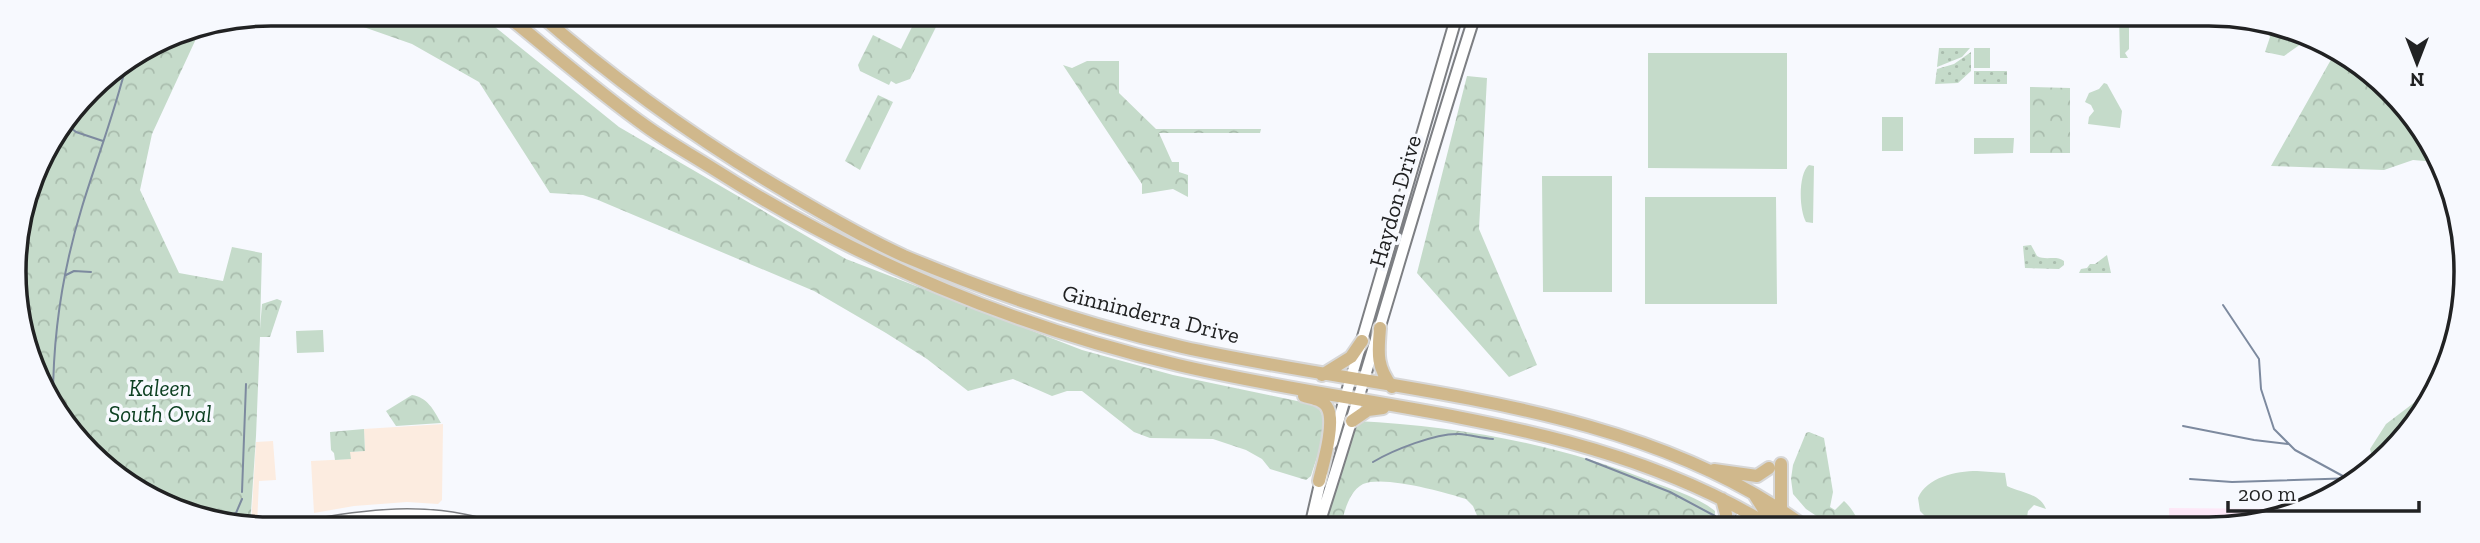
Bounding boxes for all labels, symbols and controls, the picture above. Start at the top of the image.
north arrow [2382,28,2452,98]
text: N [2410,68,2424,91]
street label: Haydon Drive [1363,132,1427,270]
street label: Ginninderra Drive [1060,278,1242,350]
park label: Kaleen South Oval [108,374,212,428]
scale bar [2228,470,2419,514]
text: 200 m [2238,481,2296,506]

